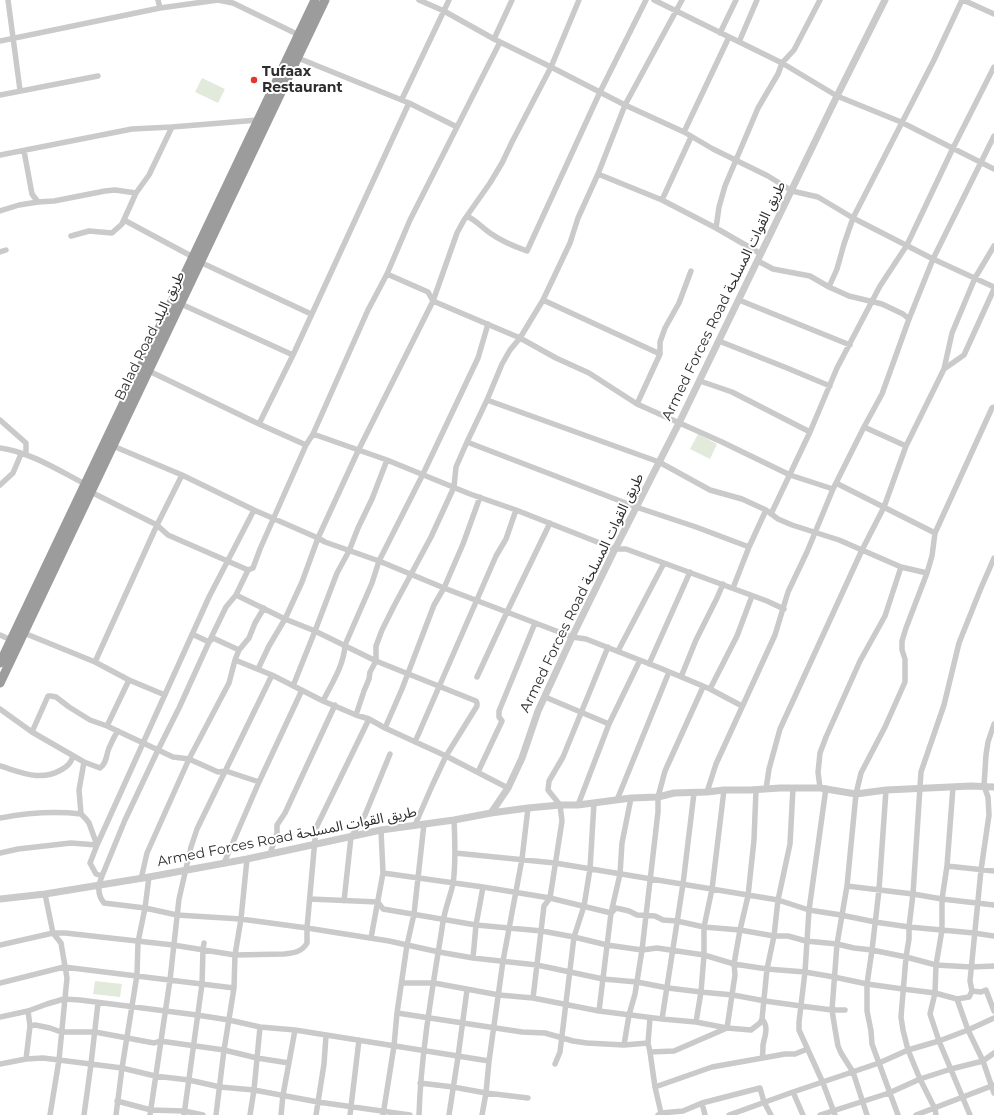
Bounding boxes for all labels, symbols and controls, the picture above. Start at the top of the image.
place label: Tufaax Restaurant [262,64,343,96]
marker: Tufaax Restaurant [249,75,259,85]
street label: Armed Forces Road طريق القوات المسلحة [659,179,789,423]
street label: Balad Road طريق البلد [111,269,189,403]
street label: Armed Forces Road طريق القوات المسلحة [517,471,647,715]
street label: Armed Forces Road طريق القوات المسلحة [156,804,418,870]

